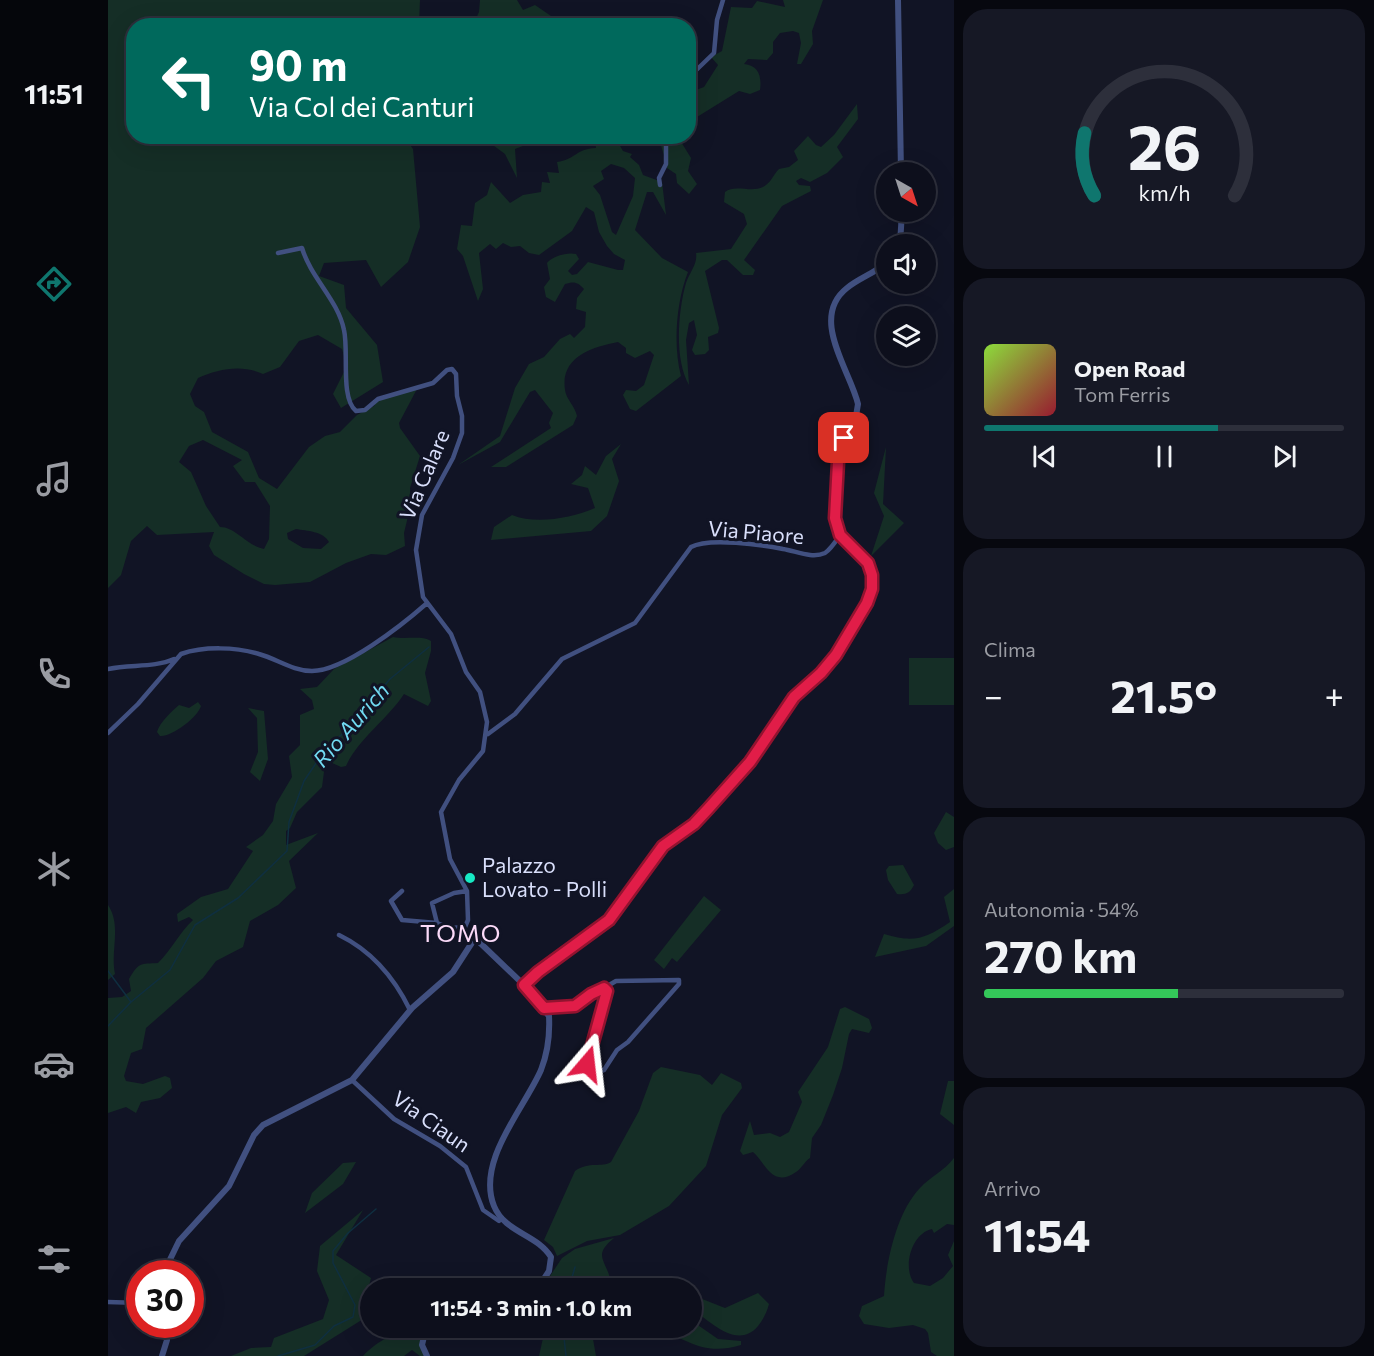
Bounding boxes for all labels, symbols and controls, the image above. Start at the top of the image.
text: 90 m [249,38,348,90]
icon: left [150,42,228,120]
text: 11:51 [24,77,84,110]
text: Via Col dei Canturi [249,90,474,123]
text: 26 [1127,107,1201,183]
north arrow [876,162,936,222]
map controls [876,162,936,366]
text: km/h [1138,180,1190,206]
button: sound [876,234,936,294]
icon: directions [33,263,75,305]
button: layers [876,306,936,366]
text: Open Road [1074,355,1185,382]
text: Tom Ferris [1074,382,1170,406]
pin [818,412,869,463]
icon: arrive [827,421,860,454]
street label: Via Calare [393,426,454,523]
icon: previous [1028,440,1061,473]
icon: pause [1148,440,1181,473]
icon: next [1268,440,1301,473]
icon: music [33,458,75,500]
street label: Via Piaore [707,515,805,548]
text: Clima [984,637,1036,661]
icon: phone [33,653,75,695]
text: 21.5° [1110,667,1217,722]
text: − [984,674,1003,715]
text: + [1325,674,1344,715]
water label: Rio Aurich [307,677,395,772]
icon: climate [33,848,75,890]
place label: Palazzo Lovato - Polli [482,852,607,901]
marker: Palazzo Lovato - Polli [463,871,477,885]
text: Autonomia · 54% [984,897,1139,921]
district label: TOMO [420,918,502,947]
text: 270 km [984,927,1137,982]
position arrow [555,1032,619,1096]
icon: car [33,1043,75,1085]
street label: Via Ciaun [388,1085,476,1157]
text: Arrivo [984,1176,1041,1200]
text: 11:54 [984,1206,1090,1261]
icon: filters [33,1238,75,1280]
speed limit sign: 30 [126,1260,204,1338]
text: 11:54 · 3 min · 1.0 km [430,1294,632,1321]

